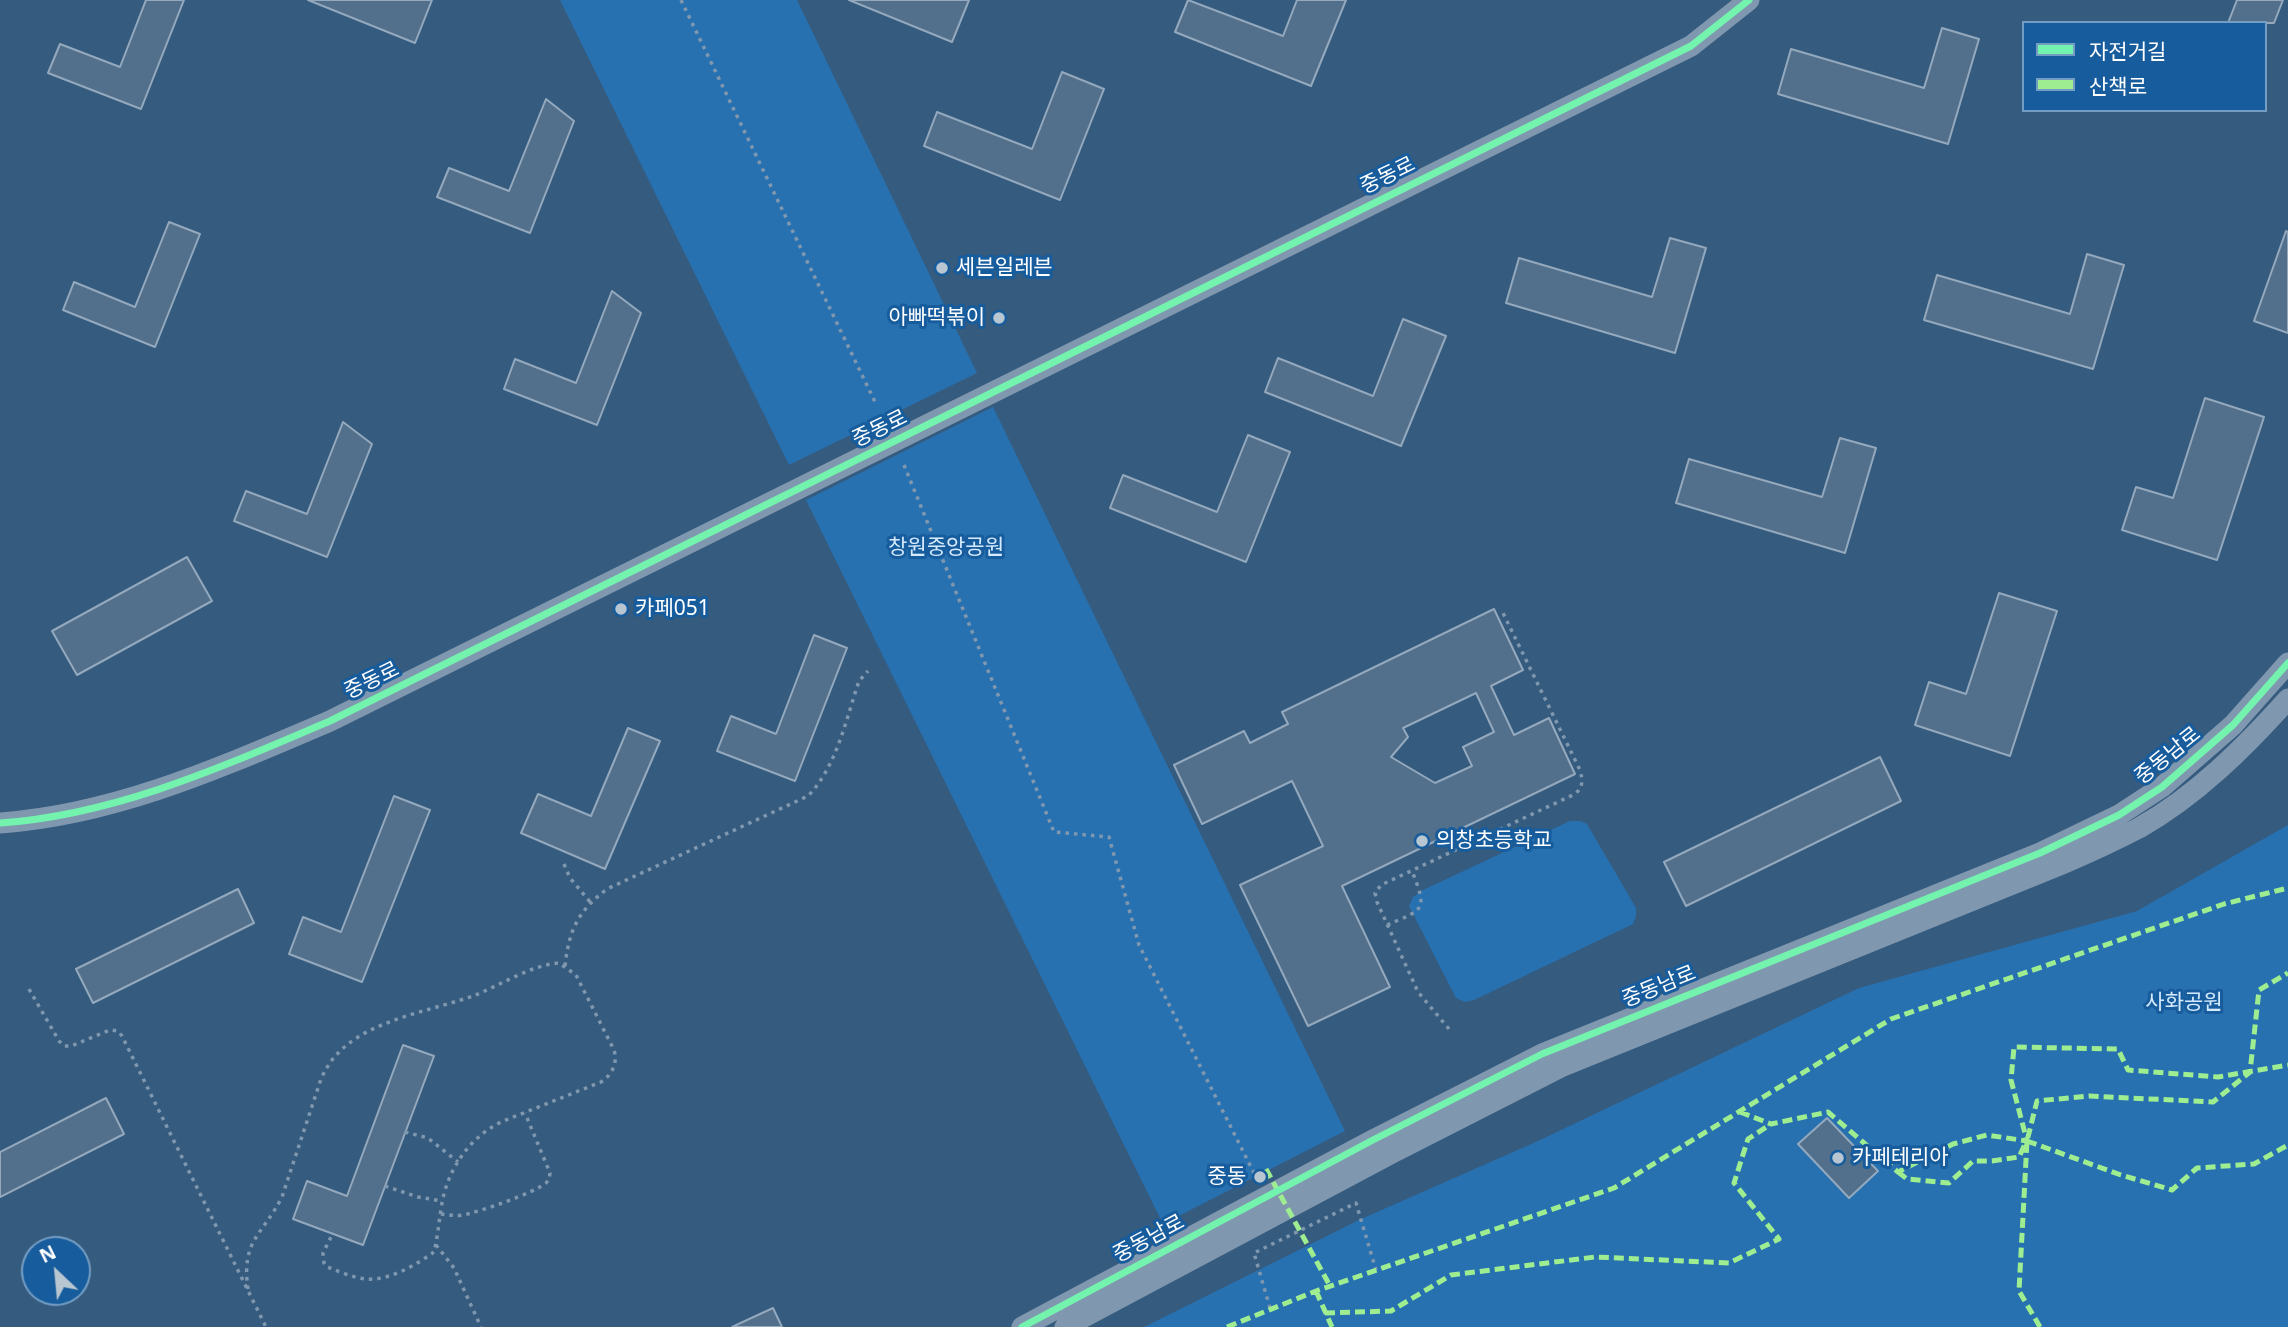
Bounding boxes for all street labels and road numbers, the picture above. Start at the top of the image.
street label: 중동로 [1356,152,1420,200]
street label: 중동로 [848,405,912,453]
street label: 중동로 [340,657,404,705]
street label: 중동남로 [2130,722,2206,790]
street label: 중동남로 [1618,961,1700,1013]
street label: 중동남로 [1109,1210,1189,1268]

